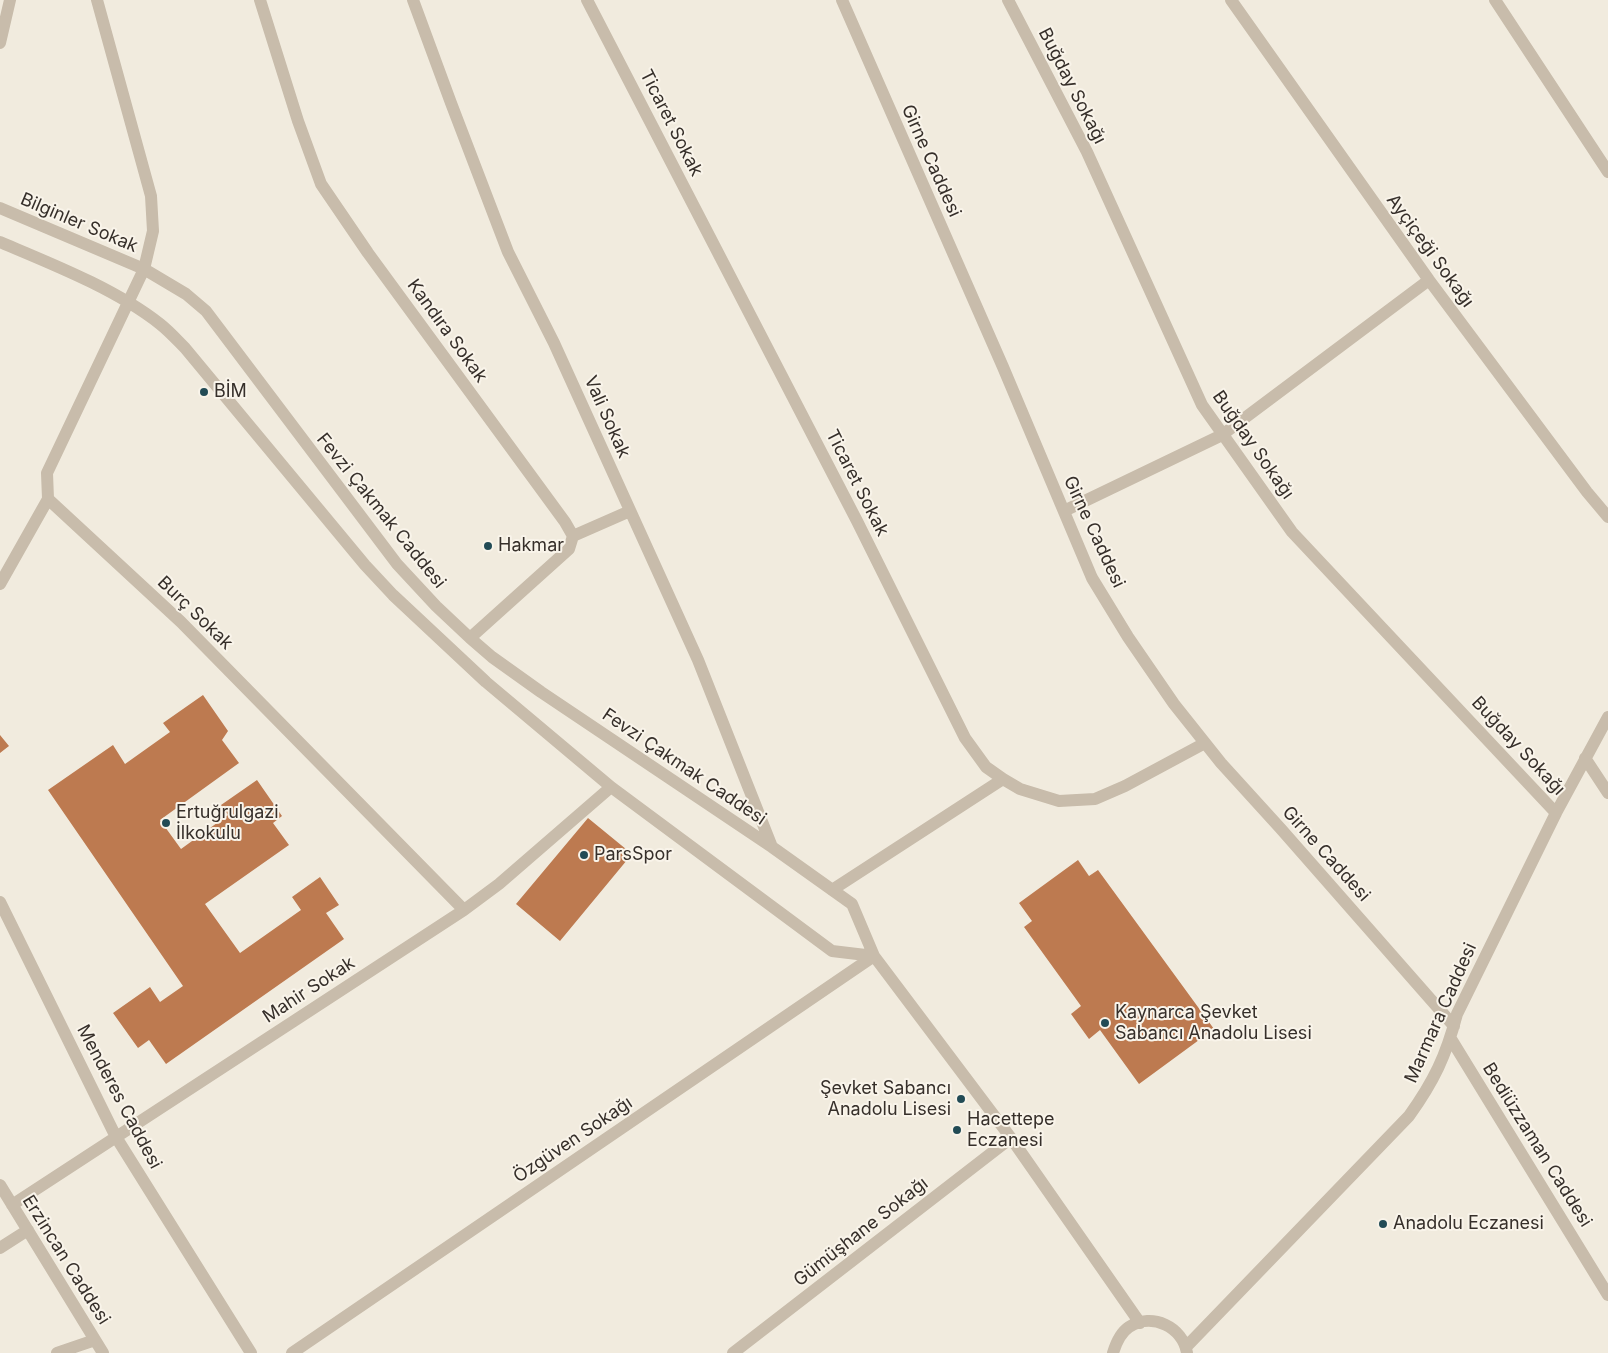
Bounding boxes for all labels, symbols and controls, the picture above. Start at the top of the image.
street label: Buğday Sokağı [1033,24,1111,148]
street label: Ticaret Sokak [635,66,707,180]
street label: Girne Caddesi [897,101,965,221]
street label: Bilginler Sokak [17,189,141,257]
street label: Ayçiçeği Sokağı [1382,190,1478,312]
street label: Kandıra Sokak [402,275,492,387]
street label: Vali Sokak [579,373,635,461]
place label: BİM [214,381,247,403]
marker: BİM [198,386,210,398]
street label: Buğday Sokağı [1208,387,1298,503]
street label: Ticaret Sokak [821,426,893,540]
street label: Fevzi Çakmak Caddesi [312,429,450,593]
street label: Girne Caddesi [1059,473,1129,591]
place label: Hakmar [498,535,564,557]
marker: Hakmar [482,540,494,552]
street label: Burç Sokak [153,572,237,654]
street label: Buğday Sokağı [1467,692,1569,800]
street label: Fevzi Çakmak Caddesi [598,704,770,830]
place label: Ertuğrulgazi İlkokulu [176,802,279,844]
street label: Girne Caddesi [1278,802,1374,906]
marker: Ertuğrulgazi İlkokulu [160,817,172,829]
place label: ParsSpor [594,844,672,866]
marker: ParsSpor [578,849,590,861]
street label: Marmara Caddesi [1400,940,1482,1086]
street label: Mahir Sokak [259,952,359,1028]
place label: Kaynarca Şevket Sabancı Anadolu Lisesi [1115,1002,1312,1044]
marker: Kaynarca Şevket Sabancı Anadolu Lisesi [1099,1017,1111,1029]
street label: Menderes Caddesi [72,1021,166,1173]
street label: Bediüzzaman Caddesi [1478,1059,1596,1231]
place label: Şevket Sabancı Anadolu Lisesi [820,1078,951,1120]
street label: Özgüven Sokağı [509,1092,637,1188]
marker: Şevket Sabancı Anadolu Lisesi [955,1093,967,1105]
place label: Hacettepe Eczanesi [967,1109,1054,1152]
marker: Hacettepe Eczanesi [951,1124,963,1136]
street label: Gümüşhane Sokağı [789,1173,933,1291]
street label: Erzincan Caddesi [18,1191,114,1329]
place label: Anadolu Eczanesi [1393,1213,1544,1235]
marker: Anadolu Eczanesi [1377,1218,1389,1230]

